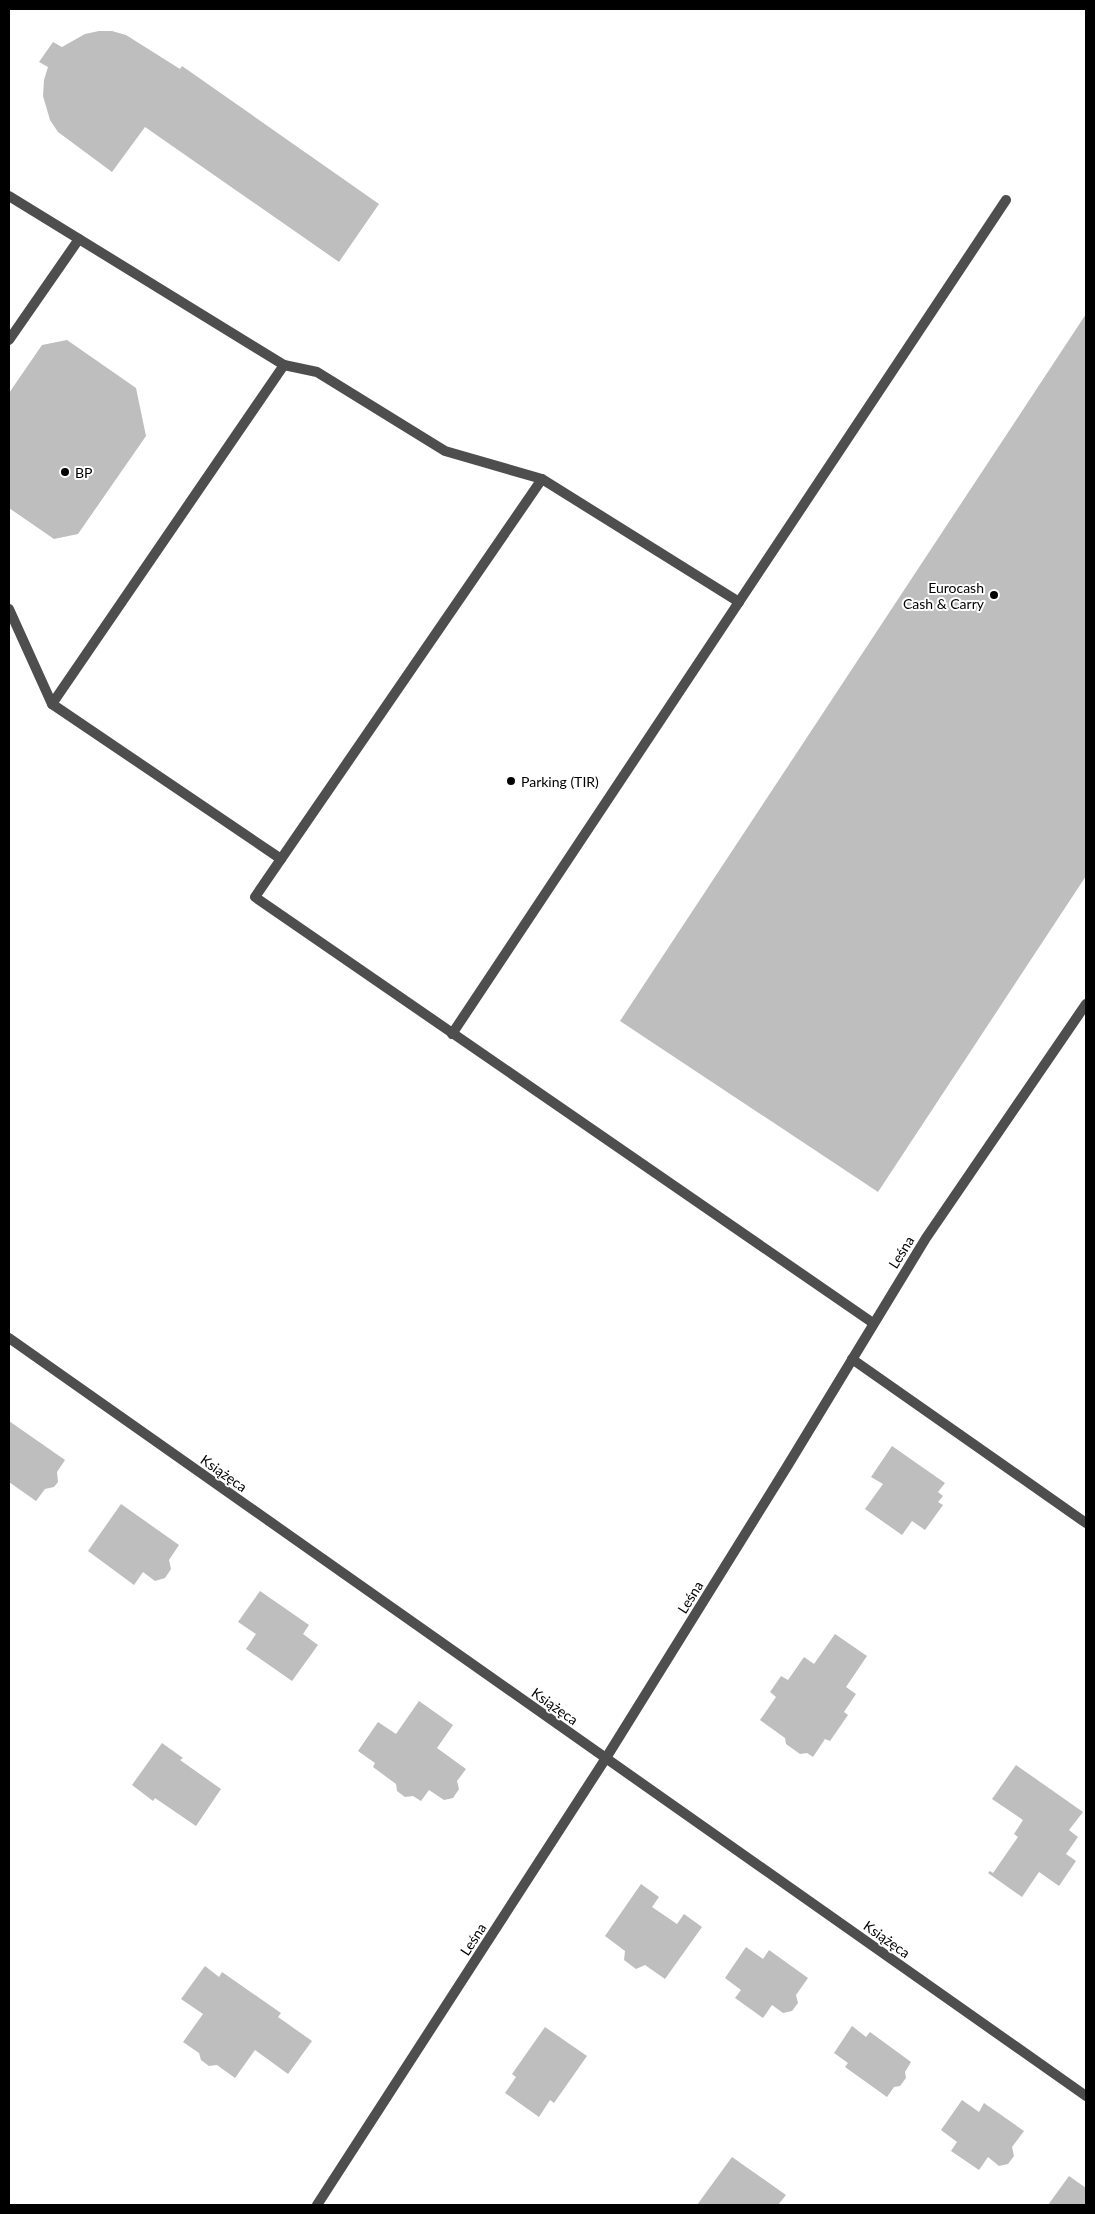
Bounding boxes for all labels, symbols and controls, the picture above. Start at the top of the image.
place label: BP [75,464,92,481]
marker: BP [59,466,71,478]
place label: Eurocash Cash & Carry [903,579,985,612]
marker: Eurocash Cash & Carry [988,589,1000,601]
place label: Parking (TIR) [521,773,599,790]
marker: Parking (TIR) [505,775,517,787]
street label: Leśna [885,1233,917,1271]
street label: Książęca [197,1451,251,1495]
street label: Leśna [674,1578,706,1616]
street label: Książęca [528,1684,582,1728]
street label: Książęca [860,1917,914,1961]
street label: Leśna [456,1920,490,1958]

